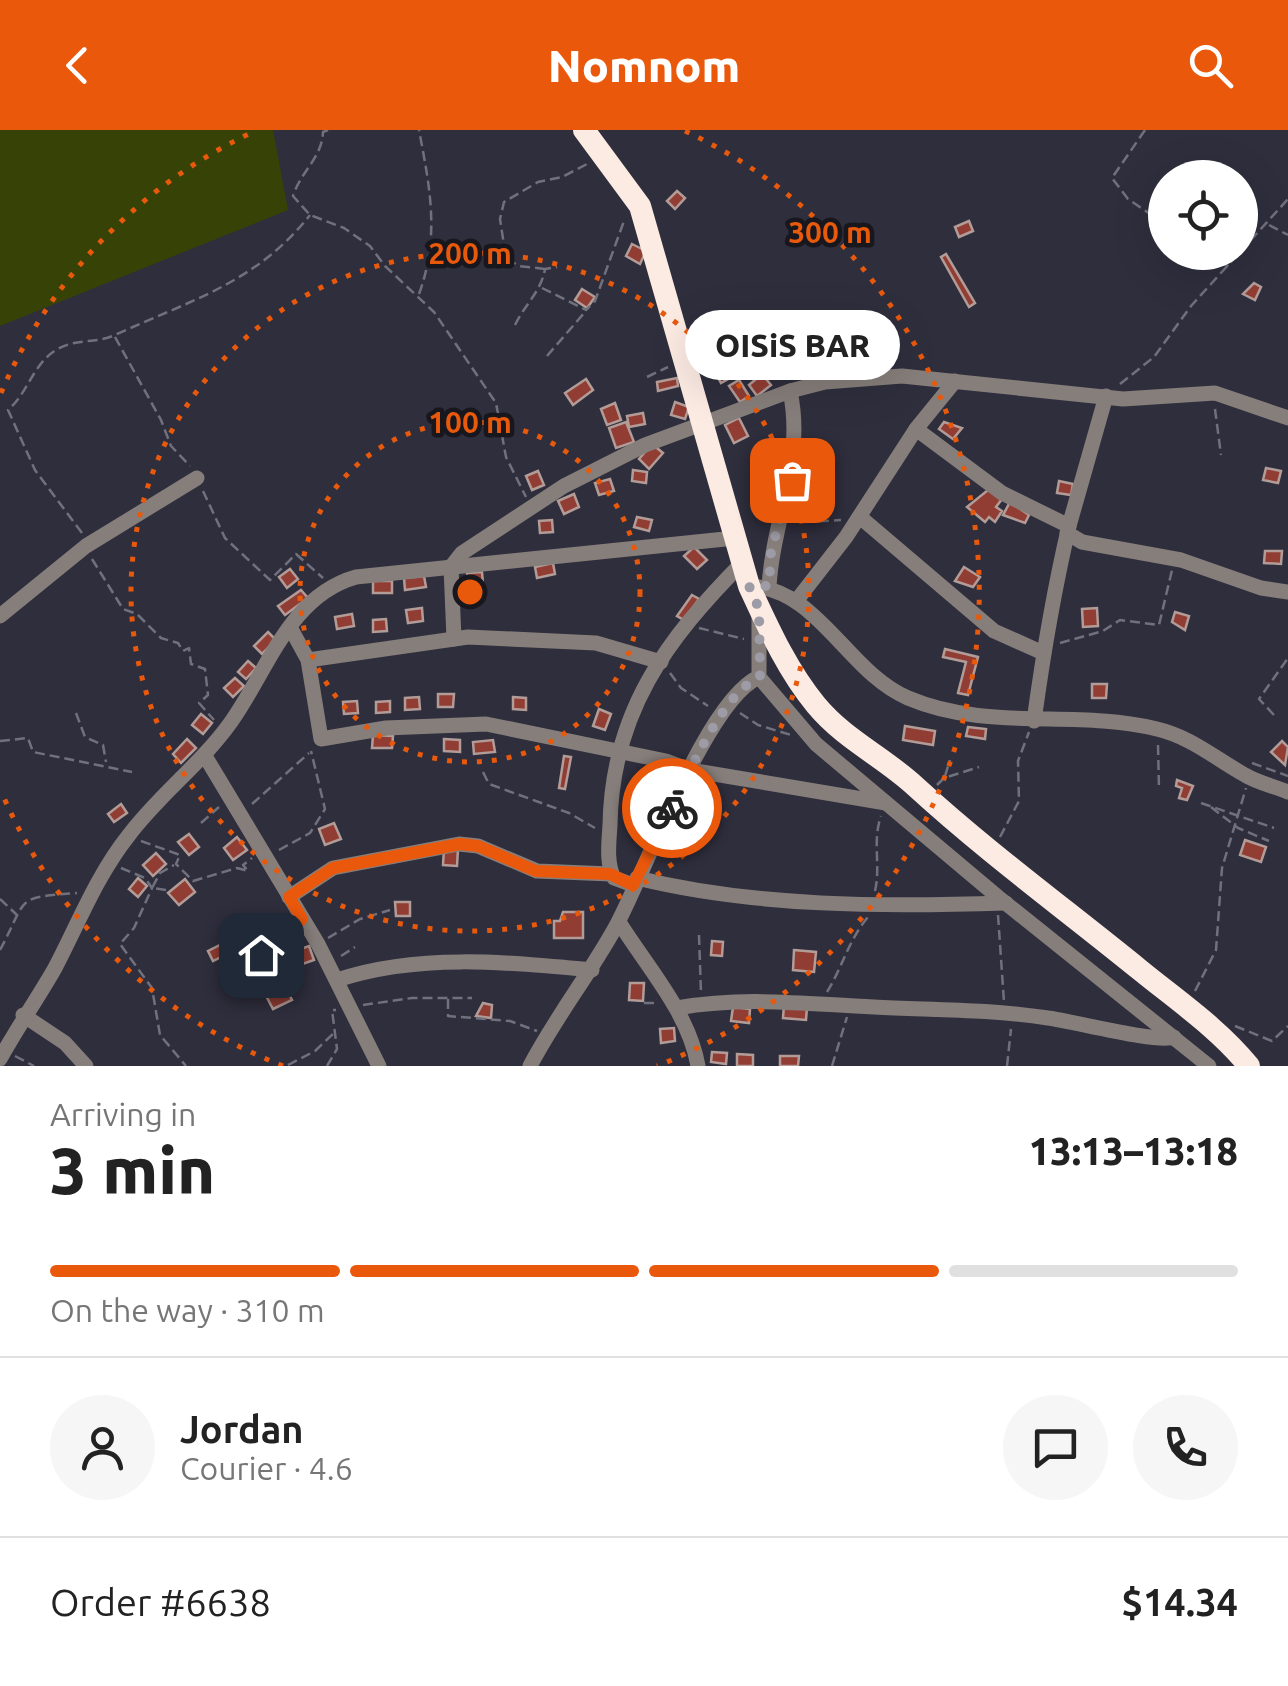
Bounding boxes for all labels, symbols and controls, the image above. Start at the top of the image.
icon: back [50,38,105,93]
icon: search [1183,38,1238,93]
text: Nomnom [548,40,740,91]
map controls [1148,160,1258,270]
button: locate [1148,160,1258,270]
text: 300 m [788,215,872,249]
text: 200 m [428,236,512,270]
callout: OISiS BAR [684,310,900,380]
text: OISiS BAR [715,327,870,363]
text: 100 m [428,405,512,439]
pin [750,438,835,523]
icon: bag [765,453,820,508]
centre of rings [452,574,488,610]
courier [622,758,722,858]
icon: bike [645,781,700,836]
pin [219,913,304,998]
icon: home [234,928,289,983]
text: Arriving in [50,1096,196,1132]
text: 13:13–13:18 [1029,1130,1238,1172]
text: 3 min [50,1133,215,1206]
text: On the way · 310 m [50,1292,325,1328]
button: person [50,1395,155,1500]
button: chat [1003,1395,1108,1500]
button: phone [1133,1395,1238,1500]
text: Jordan [180,1408,304,1450]
text: Courier · 4.6 [180,1450,353,1486]
text: Order #6638 [50,1581,271,1623]
text: $14.34 [1121,1581,1238,1623]

